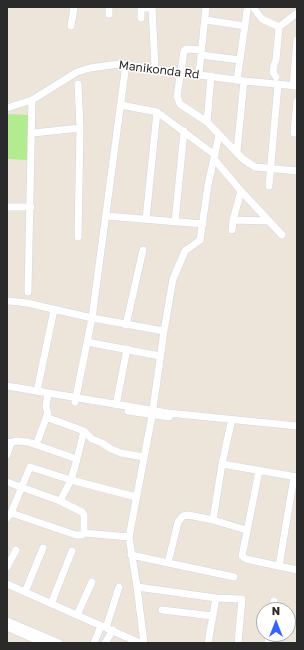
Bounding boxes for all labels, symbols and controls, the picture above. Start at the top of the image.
street label: Manikonda Rd [118,58,200,82]
north arrow [256,602,296,642]
text: N [272,604,280,617]

